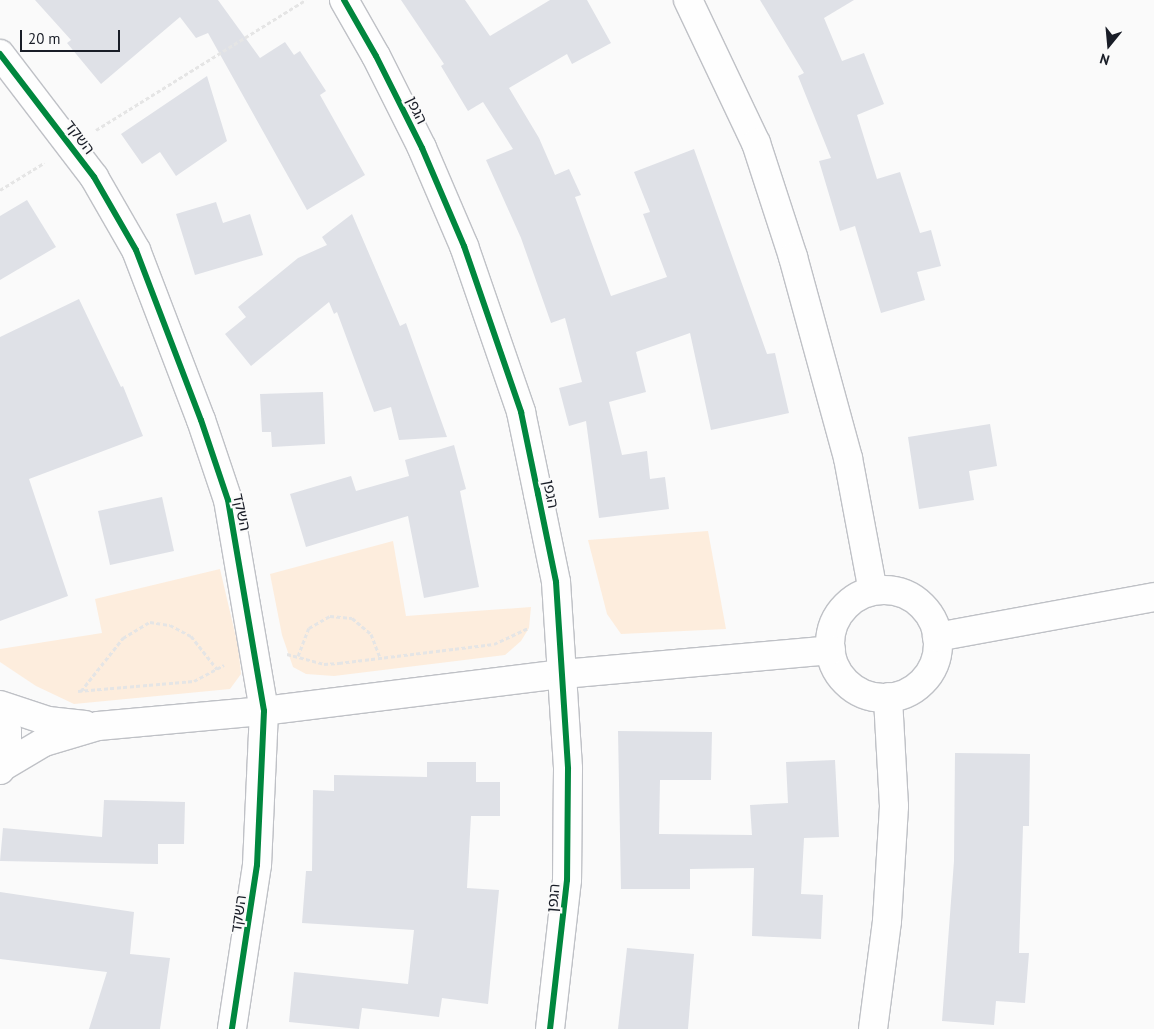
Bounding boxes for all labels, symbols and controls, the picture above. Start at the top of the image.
scale bar [22,20,122,52]
north arrow [1084,20,1134,70]
text: 20 m [28,29,61,48]
text: N [1098,49,1112,69]
street label: הגפן [403,93,431,127]
street label: השקד [61,116,99,158]
street label: הגפן [539,478,563,510]
street label: השקד [229,492,255,532]
street label: הגפן [543,883,563,913]
street label: השקד [226,894,250,934]

